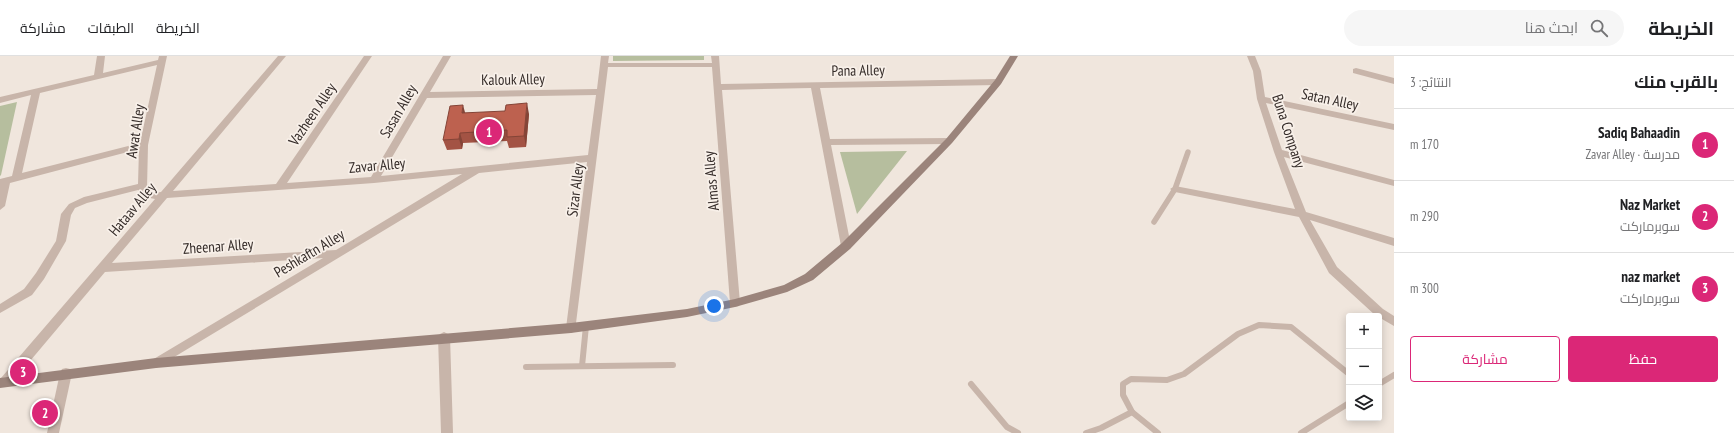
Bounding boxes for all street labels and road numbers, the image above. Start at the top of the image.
street label: Pana Alley [831,60,885,80]
street label: Kalouk Alley [481,69,545,89]
street label: Vazheen Alley [284,79,340,150]
street label: Sasan Alley [375,81,421,141]
street label: Satan Alley [1300,84,1360,114]
street label: Buna Company [1268,92,1310,171]
street label: Awat Alley [121,102,149,159]
street label: Almas Alley [699,150,723,212]
street label: Zavar Alley [348,153,406,177]
street label: Sizar Alley [562,162,588,218]
street label: Hataav Alley [104,178,160,240]
street label: Peshkaftn Alley [270,224,348,281]
street label: Zheenar Alley [182,234,254,258]

